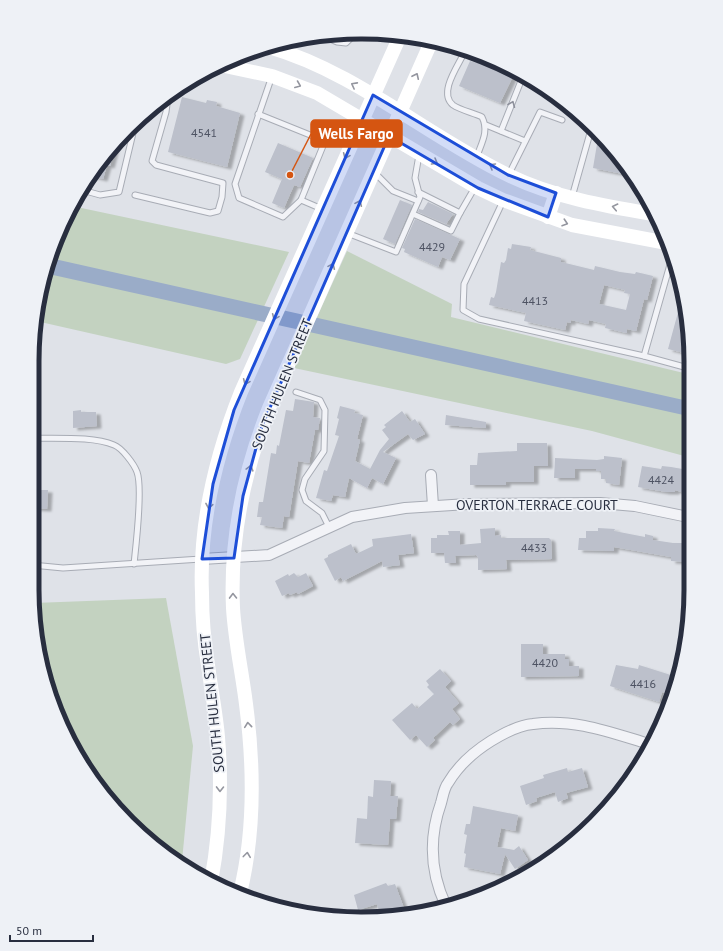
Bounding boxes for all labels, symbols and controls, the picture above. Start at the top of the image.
one-way arrow [411,73,419,80]
one-way arrow [294,80,302,88]
one-way arrow [351,82,358,90]
one-way arrow [508,100,516,107]
callout: Wells Fargo [311,120,402,147]
text: Wells Fargo [318,124,394,143]
house number: 4541 [191,125,217,140]
one-way arrow [343,152,351,160]
one-way arrow [431,158,438,165]
one-way arrow [489,164,496,171]
one-way arrow [355,200,363,207]
one-way arrow [612,204,618,212]
one-way arrow [561,218,568,227]
house number: 4429 [419,239,445,254]
one-way arrow [327,263,335,270]
house number: 4413 [522,293,548,308]
one-way arrow [271,313,279,320]
street label: SOUTH HULEN STREET [247,316,317,452]
one-way arrow [242,379,250,386]
one-way arrow [245,465,254,472]
house number: 4424 [648,472,675,487]
street label: OVERTON TERRACE COURT [456,496,618,514]
one-way arrow [205,503,213,510]
house number: 4433 [521,540,547,555]
one-way arrow [229,593,237,599]
street label: SOUTH HULEN STREET [196,632,228,773]
house number: 4420 [532,655,559,670]
house number: 4416 [630,676,656,691]
one-way arrow [244,722,253,728]
one-way arrow [216,786,224,792]
one-way arrow [242,852,251,858]
scale bar [10,917,93,943]
text: 50 m [16,923,42,938]

